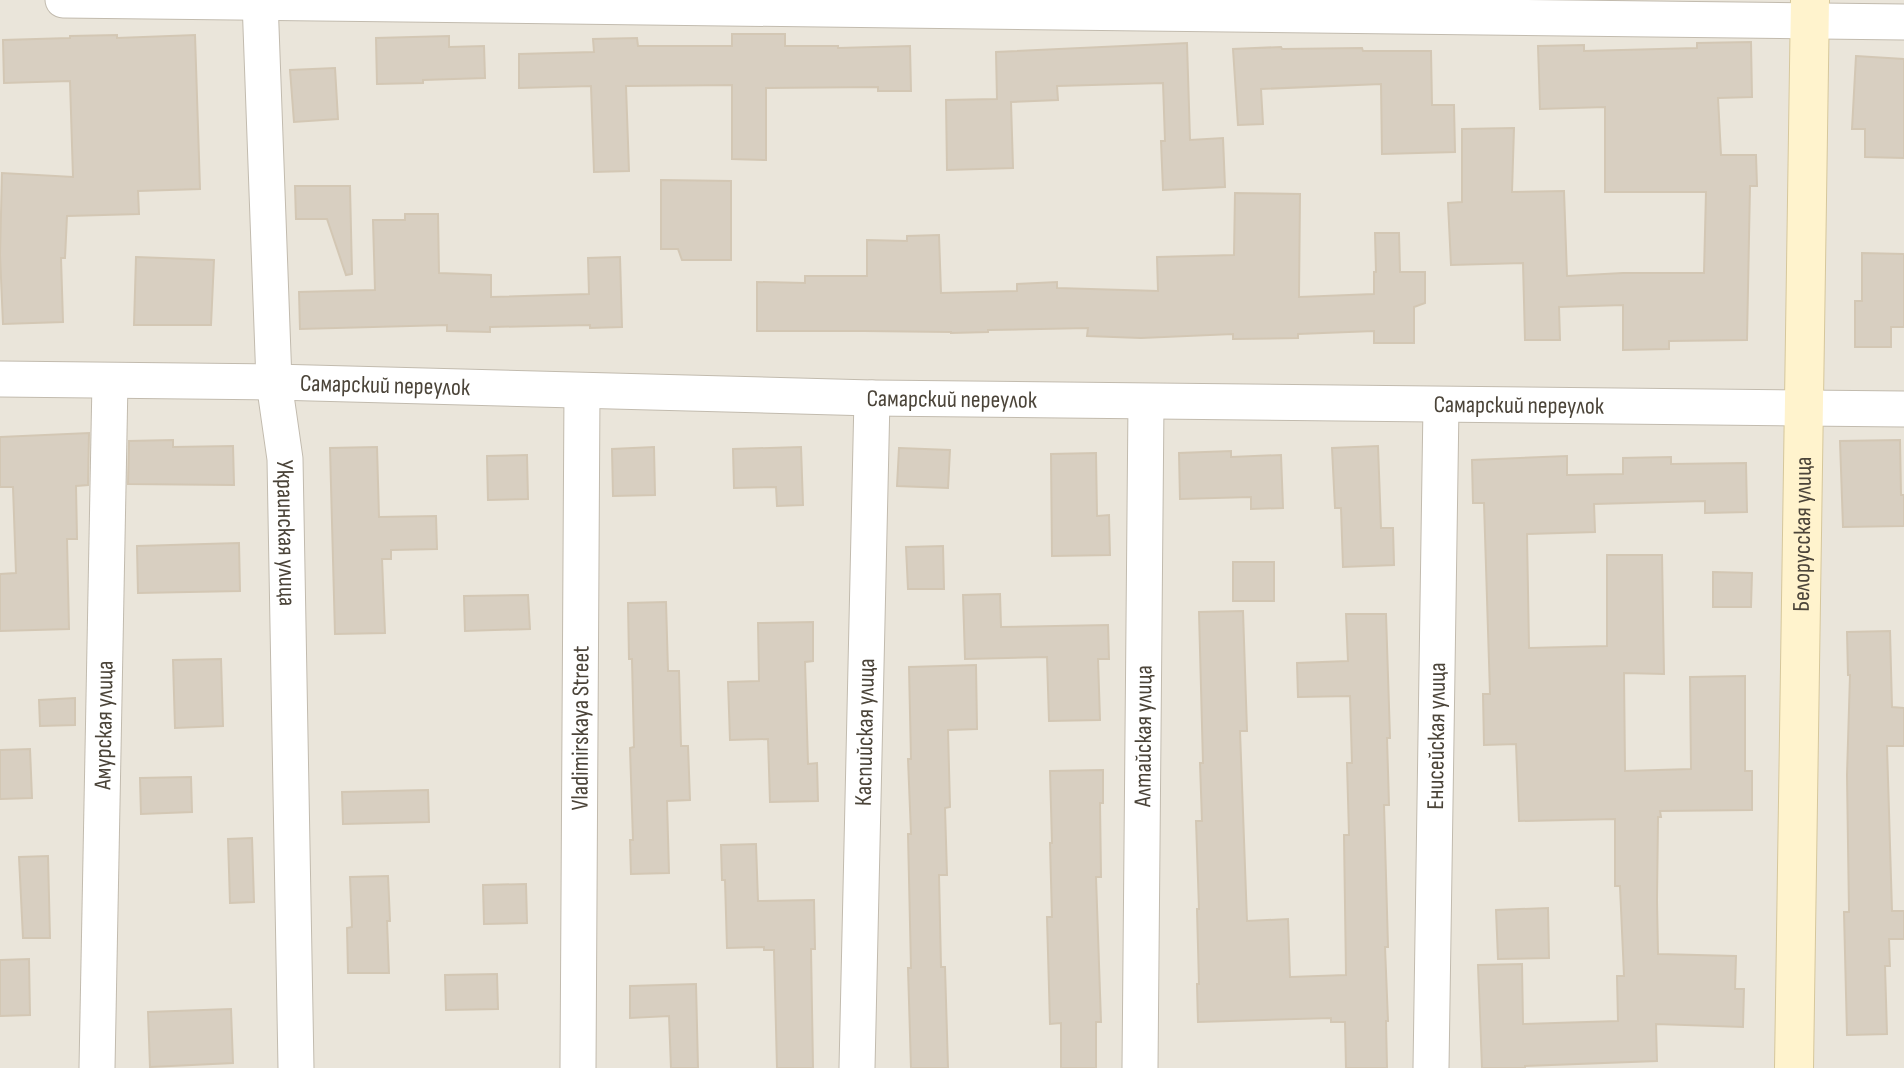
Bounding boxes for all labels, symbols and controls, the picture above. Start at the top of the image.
street label: Самарский переулок [300,368,471,402]
street label: Самарский переулок [867,383,1038,414]
street label: Самарский переулок [1433,389,1605,420]
street label: Белорусская улица [1786,456,1818,612]
street label: Украинская улица [271,459,302,606]
street label: Vladimirskaya Street [565,645,595,811]
street label: Каспийская улица [848,658,881,806]
street label: Амурская улица [88,660,119,791]
street label: Енисейская улица [1420,662,1452,810]
street label: Алтайская улица [1128,665,1158,808]

